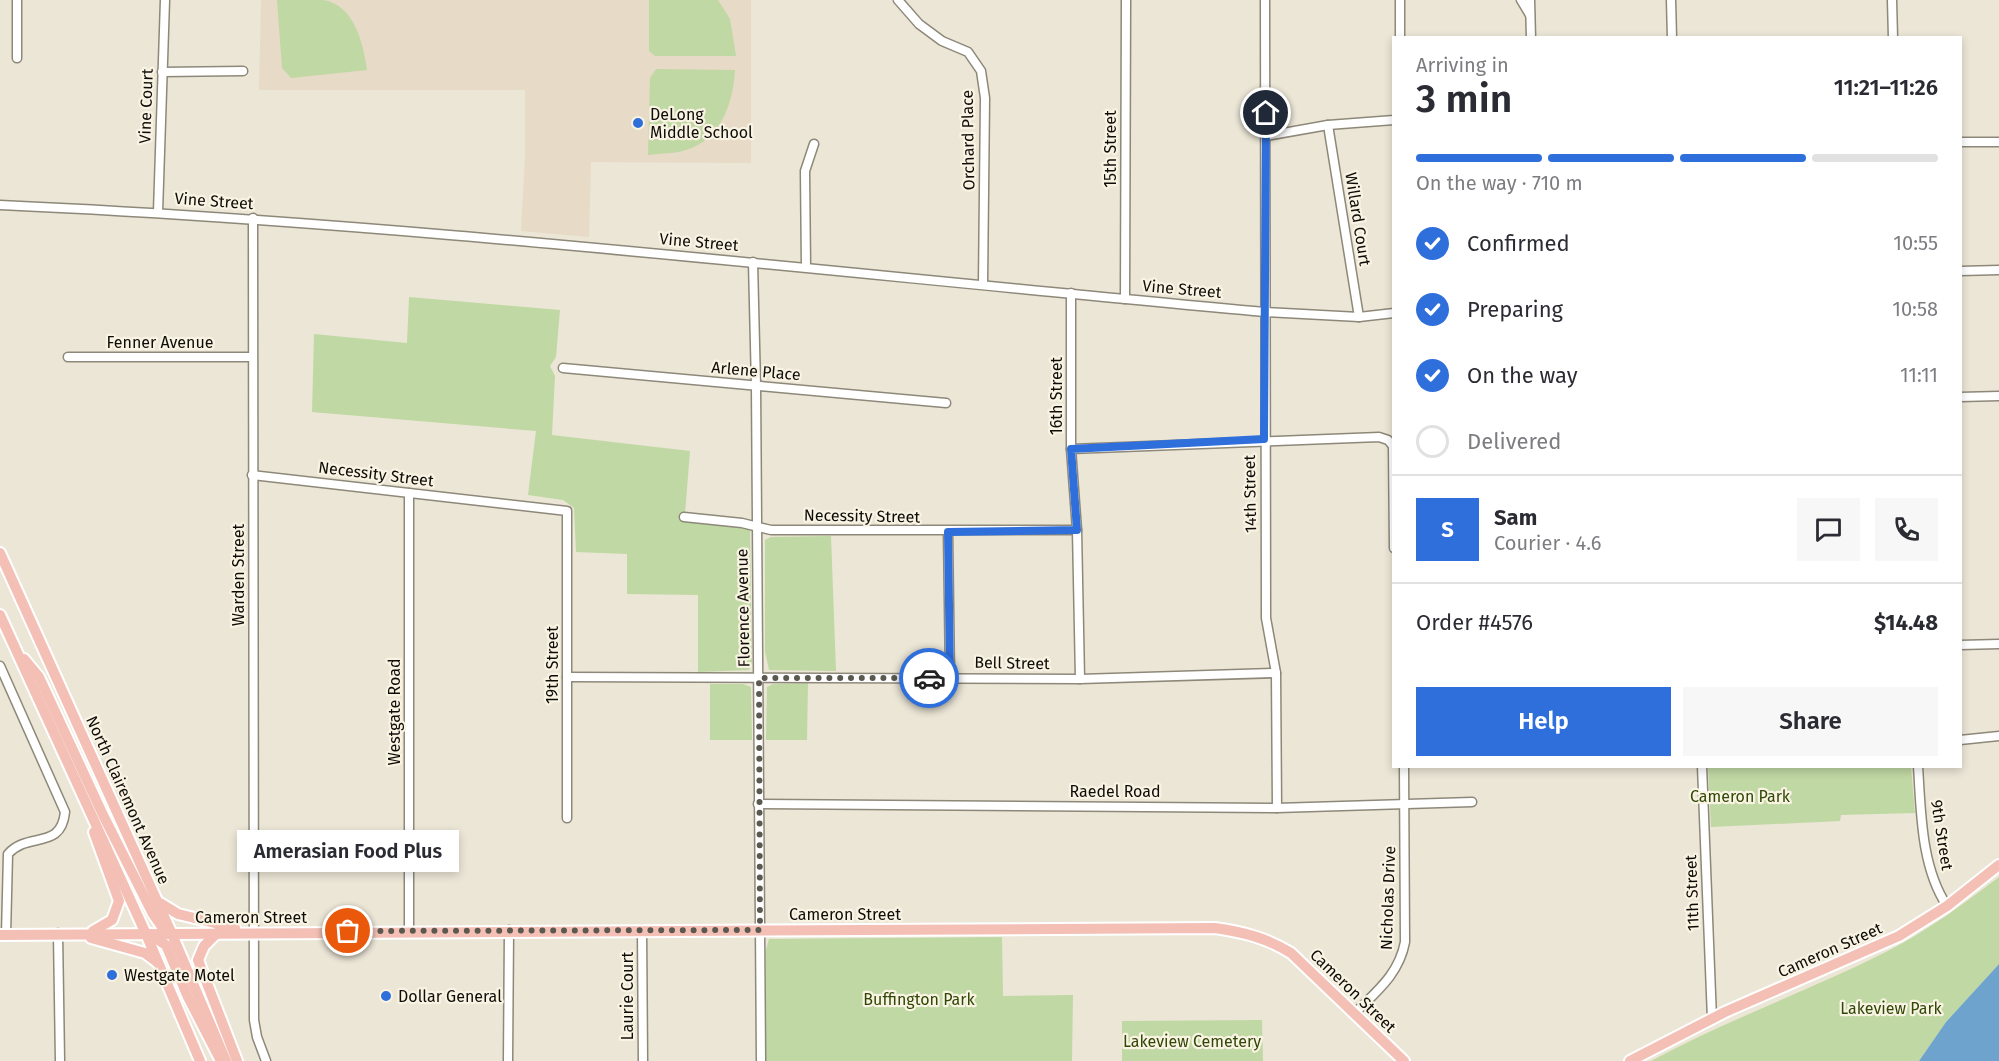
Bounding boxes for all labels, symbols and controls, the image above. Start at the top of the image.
text: Arriving in [1416,53,1509,77]
street label: Vine Court [135,68,157,144]
text: 11:21–11:26 [1834,74,1938,101]
text: 3 min [1416,76,1512,122]
pin [1240,87,1291,138]
street label: Orchard Place [958,90,978,190]
icon: home [1249,96,1282,129]
place label: DeLong Middle School [650,105,753,142]
street label: 15th Street [1101,110,1120,188]
marker: DeLong Middle School [631,116,645,130]
street label: Willard Court [1341,171,1375,267]
text: On the way · 710 m [1416,171,1583,195]
street label: Vine Street [174,189,254,213]
icon: check [1416,227,1449,260]
street label: Vine Street [659,229,739,255]
text: Confirmed [1467,230,1570,257]
text: 10:55 [1893,231,1938,255]
street label: Vine Street [1142,276,1222,302]
icon: check [1416,293,1449,326]
text: Preparing [1467,296,1563,323]
text: 10:58 [1892,297,1938,321]
street label: Fenner Avenue [106,333,214,352]
street label: 16th Street [1047,357,1066,435]
street label: Arlene Place [711,358,801,384]
icon: check [1416,359,1449,392]
text: On the way [1467,362,1578,389]
text: 11:11 [1900,363,1938,387]
text: Delivered [1467,428,1562,455]
street label: 14th Street [1240,455,1260,533]
street label: Necessity Street [317,457,435,491]
button: chat [1797,498,1860,561]
button: phone [1875,498,1938,561]
text: Sam [1494,504,1537,531]
street label: Necessity Street [804,505,920,527]
text: S [1441,516,1454,543]
street label: Warden Street [229,524,248,626]
text: Courier · 4.6 [1494,531,1601,555]
street label: Florence Avenue [732,548,754,668]
text: Order #4576 [1416,609,1533,636]
text: $14.48 [1874,609,1938,636]
street label: 19th Street [543,626,562,704]
courier [899,648,959,708]
street label: Bell Street [974,653,1050,673]
street label: Westgate Road [385,659,404,765]
icon: car [913,662,946,695]
button: Help [1416,687,1671,756]
button: Share [1683,687,1938,756]
street label: North Clairemont Avenue [82,713,174,887]
street label: Raedel Road [1069,782,1161,801]
park label: Cameron Park [1690,787,1791,806]
street label: 9th Street [1927,798,1957,872]
callout: Amerasian Food Plus [237,829,459,871]
text: Amerasian Food Plus [254,839,442,863]
street label: Nicholas Drive [1377,846,1399,950]
street label: 11th Street [1681,854,1703,932]
pin [322,905,373,956]
street label: Cameron Street [789,905,901,924]
street label: Cameron Street [195,908,307,927]
icon: bag [331,914,364,947]
street label: Cameron Street [1775,918,1885,981]
street label: Cameron Street [1306,945,1400,1037]
street label: Laurie Court [618,951,637,1040]
place label: Westgate Motel [124,966,235,985]
marker: Westgate Motel [105,968,119,982]
place label: Dollar General [398,987,502,1006]
marker: Dollar General [379,989,393,1003]
park label: Buffington Park [863,990,975,1009]
park label: Lakeview Park [1840,999,1943,1018]
park label: Lakeview Cemetery [1123,1032,1261,1051]

